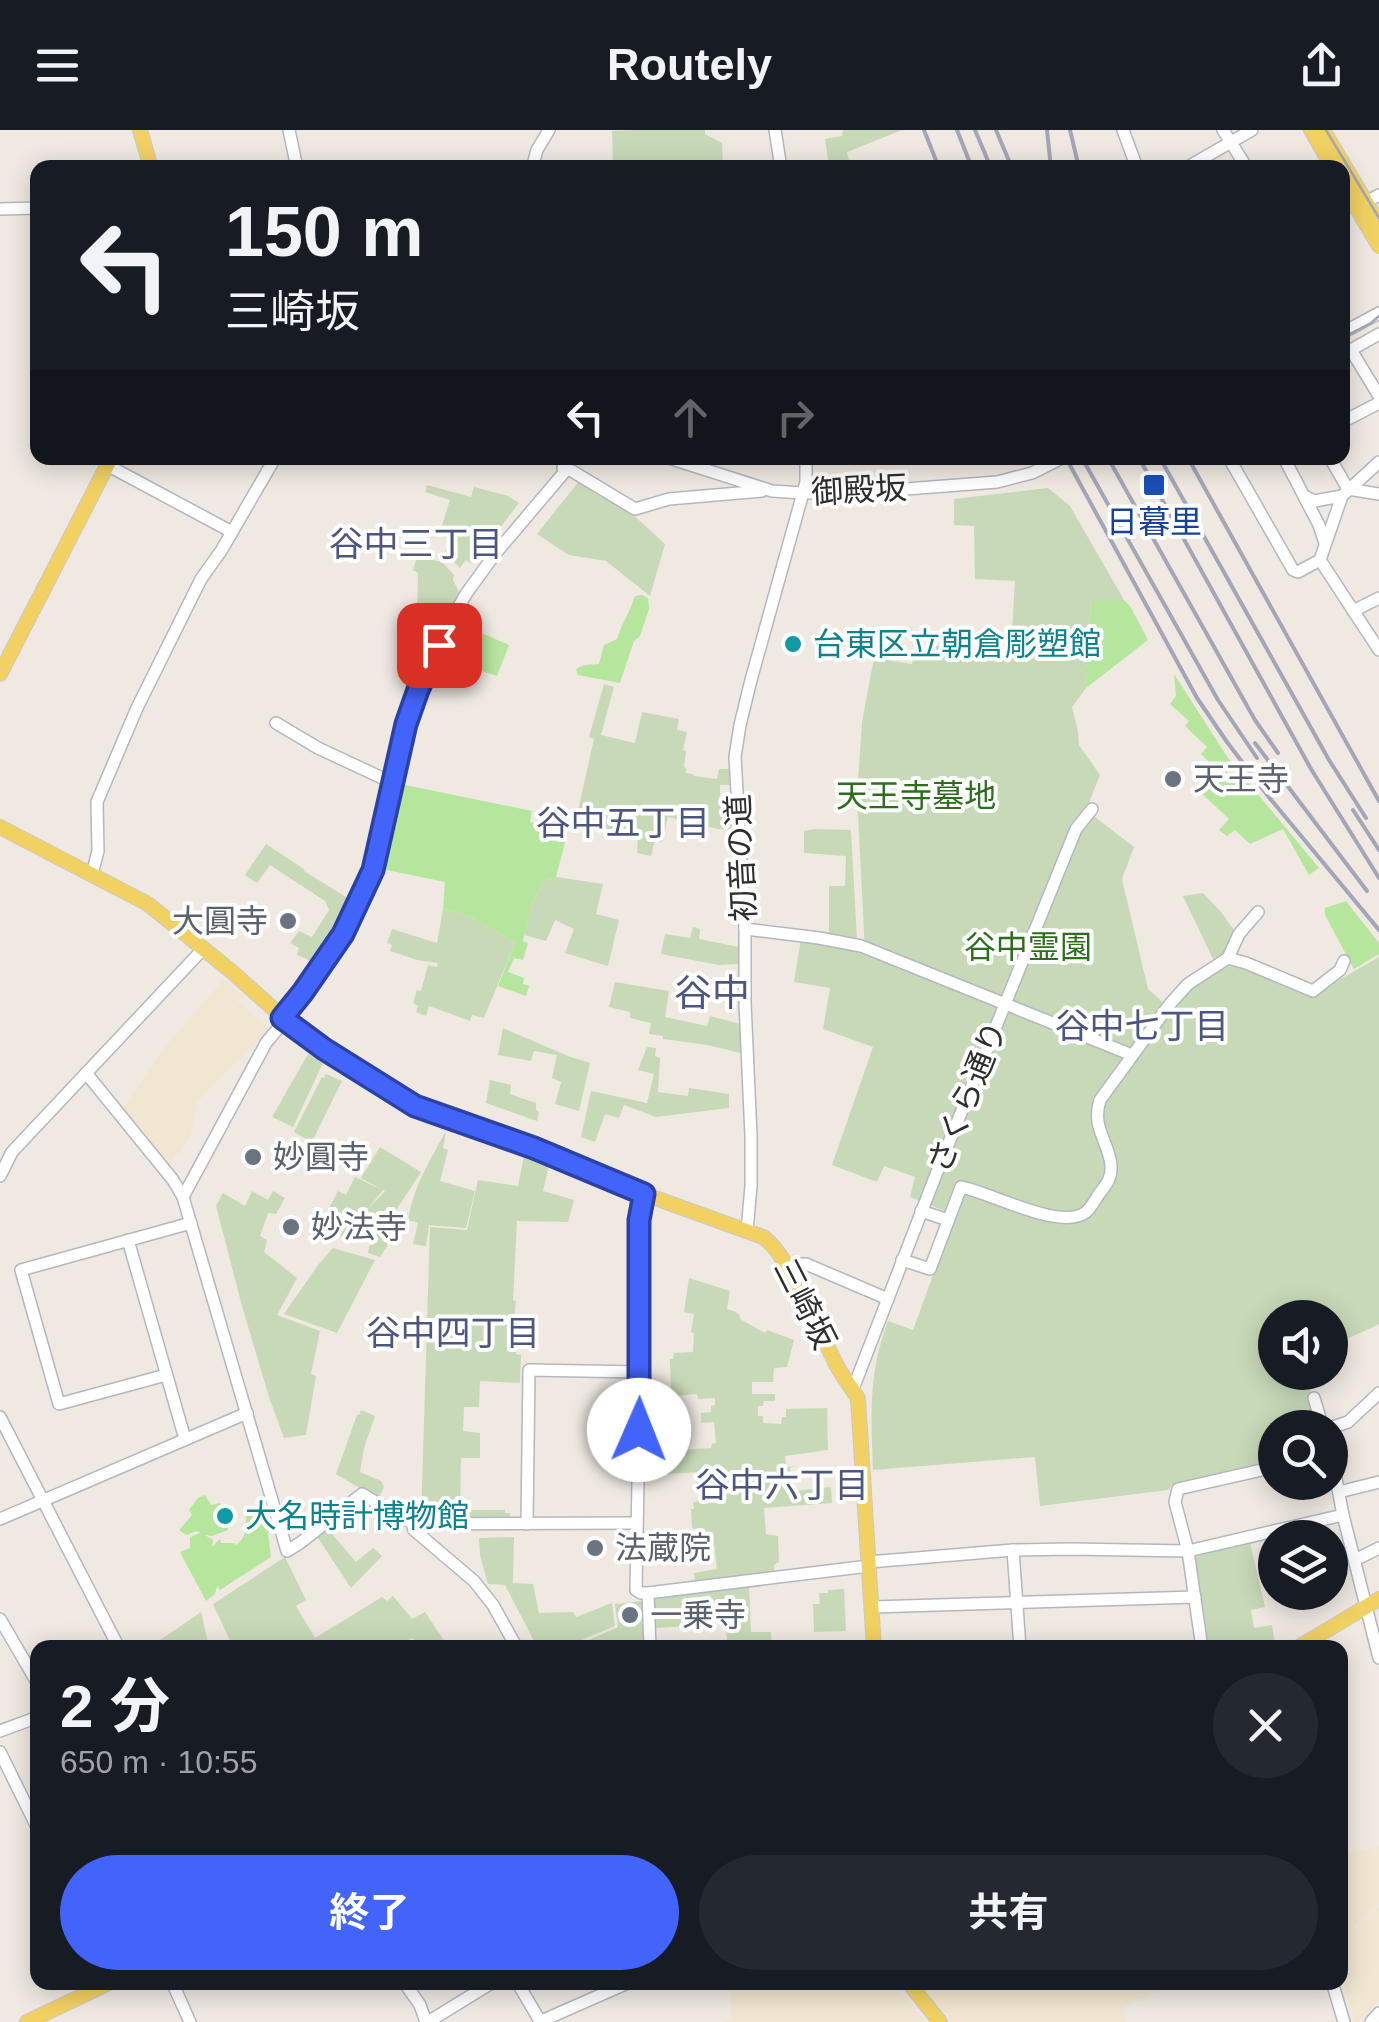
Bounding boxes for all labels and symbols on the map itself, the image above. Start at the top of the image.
street label: 御殿坂 [810,470,908,510]
marker: 日暮里 [1141,472,1167,498]
place label: 日暮里 [1106,504,1202,540]
district label: 谷中三丁目 [328,524,504,563]
pin [397,603,482,688]
place label: 台東区立朝倉彫塑館 [813,626,1101,662]
marker: 台東区立朝倉彫塑館 [782,633,804,655]
place label: 天王寺 [1193,761,1289,797]
marker: 天王寺 [1162,768,1184,790]
park label: 天王寺墓地 [836,778,996,814]
street label: 初音の道 [720,793,762,923]
district label: 谷中五丁目 [535,803,711,842]
place label: 大圓寺 [172,903,268,939]
marker: 大圓寺 [277,910,299,932]
park label: 谷中霊園 [964,929,1092,965]
district label: 谷中 [674,972,750,1014]
district label: 谷中七丁目 [1054,1006,1230,1045]
street label: さくら通り [920,1016,1014,1178]
place label: 妙圓寺 [273,1139,369,1175]
marker: 妙圓寺 [242,1146,264,1168]
place label: 妙法寺 [311,1209,407,1245]
marker: 妙法寺 [280,1216,302,1238]
street label: 三崎坂 [767,1253,843,1355]
district label: 谷中四丁目 [365,1313,541,1352]
position arrow [587,1378,691,1482]
district label: 谷中六丁目 [694,1465,870,1504]
place label: 大名時計博物館 [245,1498,469,1534]
marker: 大名時計博物館 [214,1505,236,1527]
place label: 法蔵院 [615,1530,711,1566]
marker: 法蔵院 [584,1537,606,1559]
place label: 一乗寺 [650,1597,746,1633]
marker: 一乗寺 [619,1604,641,1626]

